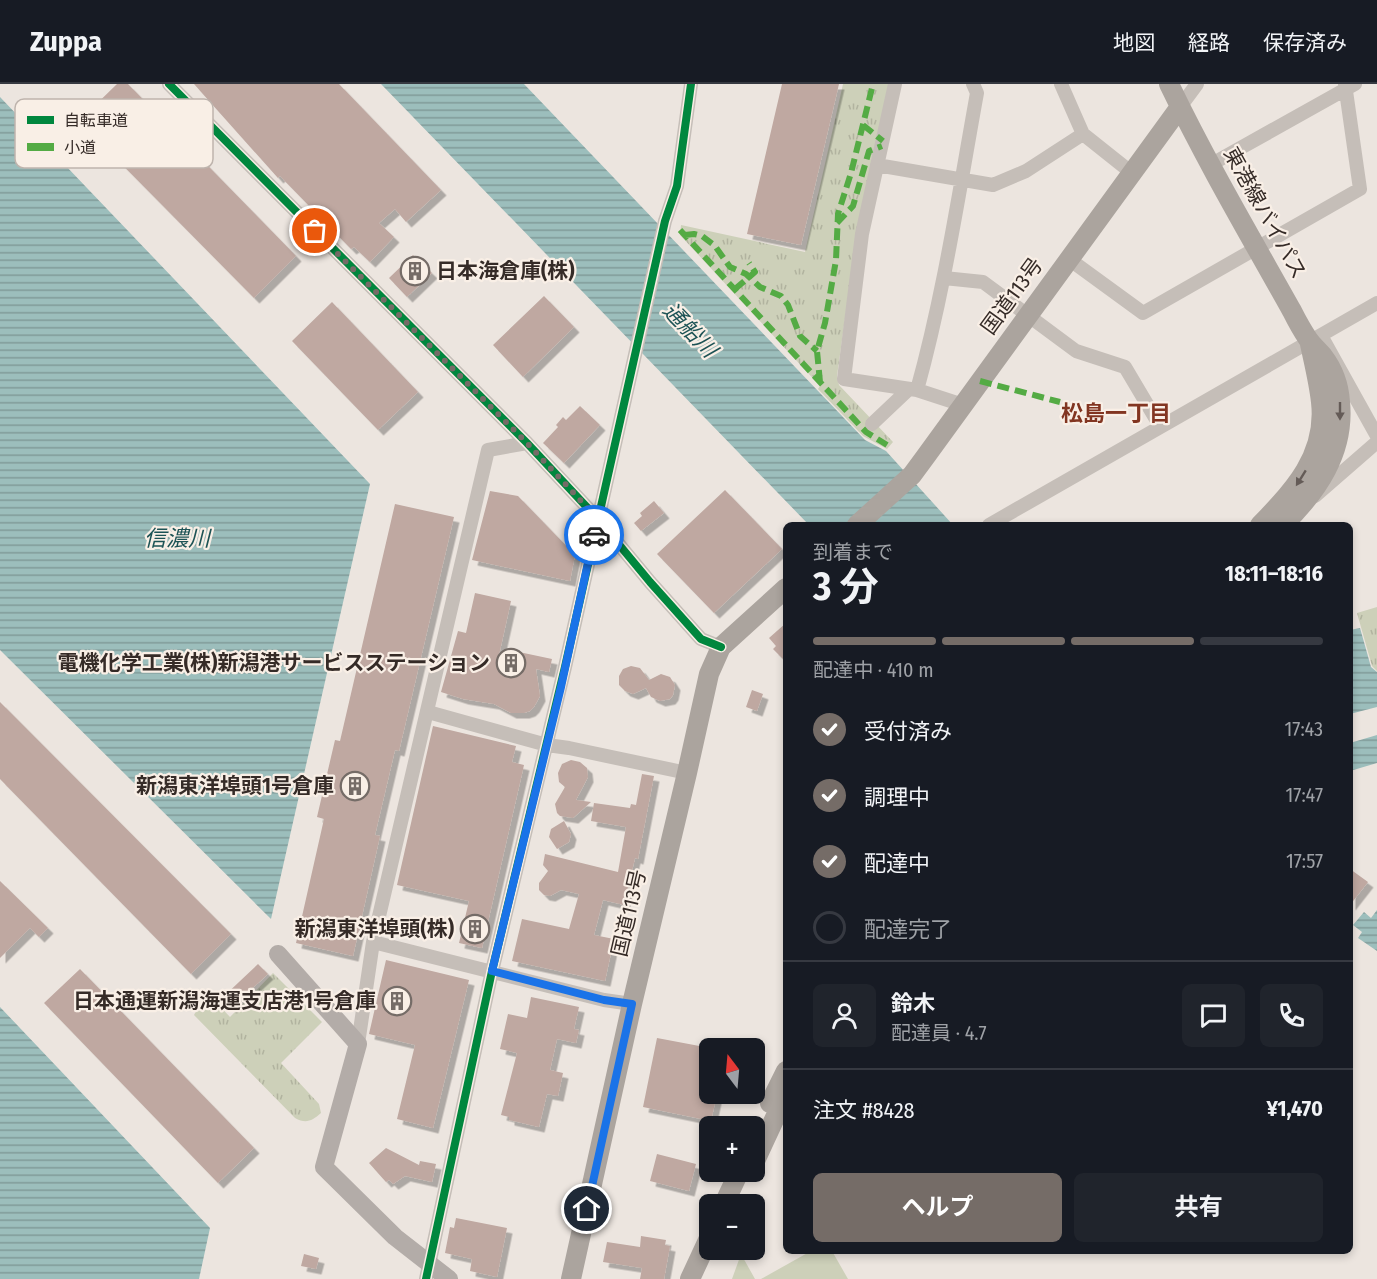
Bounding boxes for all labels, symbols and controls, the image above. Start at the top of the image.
text: Zuppa [30,25,102,58]
text: 地図 [1113,30,1155,56]
text: 経路 [1188,30,1230,56]
text: 保存済み [1263,30,1347,56]
legend [15,99,213,168]
text: 自転車道 [64,111,128,130]
text: 小道 [64,138,96,157]
street label: 東港線バイパス [1218,143,1312,283]
pin [289,205,340,256]
icon: bag [298,214,331,247]
street label: 国道113号 [975,253,1049,339]
building icon: 日本海倉庫(株) [399,255,431,287]
place label: 日本海倉庫(株) [436,258,575,284]
water label: 通船川 [657,297,724,365]
district label: 松島一丁目 [1061,400,1171,427]
one-way arrow [1335,402,1345,421]
one-way arrow [1296,470,1307,486]
courier [564,505,624,565]
icon: car [578,519,611,552]
water label: 信濃川 [144,525,212,552]
text: 到着まで [813,540,893,564]
text: 18:11–18:16 [1225,560,1323,587]
text: 3 分 [813,564,879,610]
building icon: 電機化学工業(株)新潟港サービスステーション [495,647,527,679]
place label: 電機化学工業(株)新潟港サービスステーション [58,650,490,676]
text: 配達中 · 410 m [813,658,934,682]
icon: check [813,713,846,746]
text: 17:43 [1285,717,1323,741]
text: 受付済み [864,718,952,745]
building icon: 新潟東洋埠頭1号倉庫 [339,770,371,802]
place label: 新潟東洋埠頭1号倉庫 [136,773,334,799]
icon: check [813,779,846,812]
text: 17:47 [1286,783,1323,807]
text: 調理中 [864,784,930,811]
icon: check [813,845,846,878]
text: 17:57 [1286,849,1323,873]
text: 配達中 [864,850,930,877]
street label: 国道113号 [606,867,652,959]
building icon: 新潟東洋埠頭(株) [459,913,491,945]
place label: 新潟東洋埠頭(株) [294,916,454,942]
text: 配達完了 [864,916,952,943]
button: person [813,984,876,1047]
button: chat [1182,984,1245,1047]
button: phone [1260,984,1323,1047]
building icon: 日本通運新潟海運支店港1号倉庫 [381,985,413,1017]
place label: 日本通運新潟海運支店港1号倉庫 [73,988,376,1014]
text: 鈴木 [891,990,935,1017]
text: 配達員 · 4.7 [891,1021,987,1045]
north arrow [699,1038,765,1104]
map controls [699,1038,765,1260]
text: ¥1,470 [1266,1095,1323,1122]
text: 注文 #8428 [813,1097,915,1124]
button: + [699,1116,765,1182]
button: ヘルプ [813,1173,1062,1242]
button: 共有 [1074,1173,1323,1242]
pin [561,1183,612,1234]
icon: home [570,1192,603,1225]
button: − [699,1194,765,1260]

